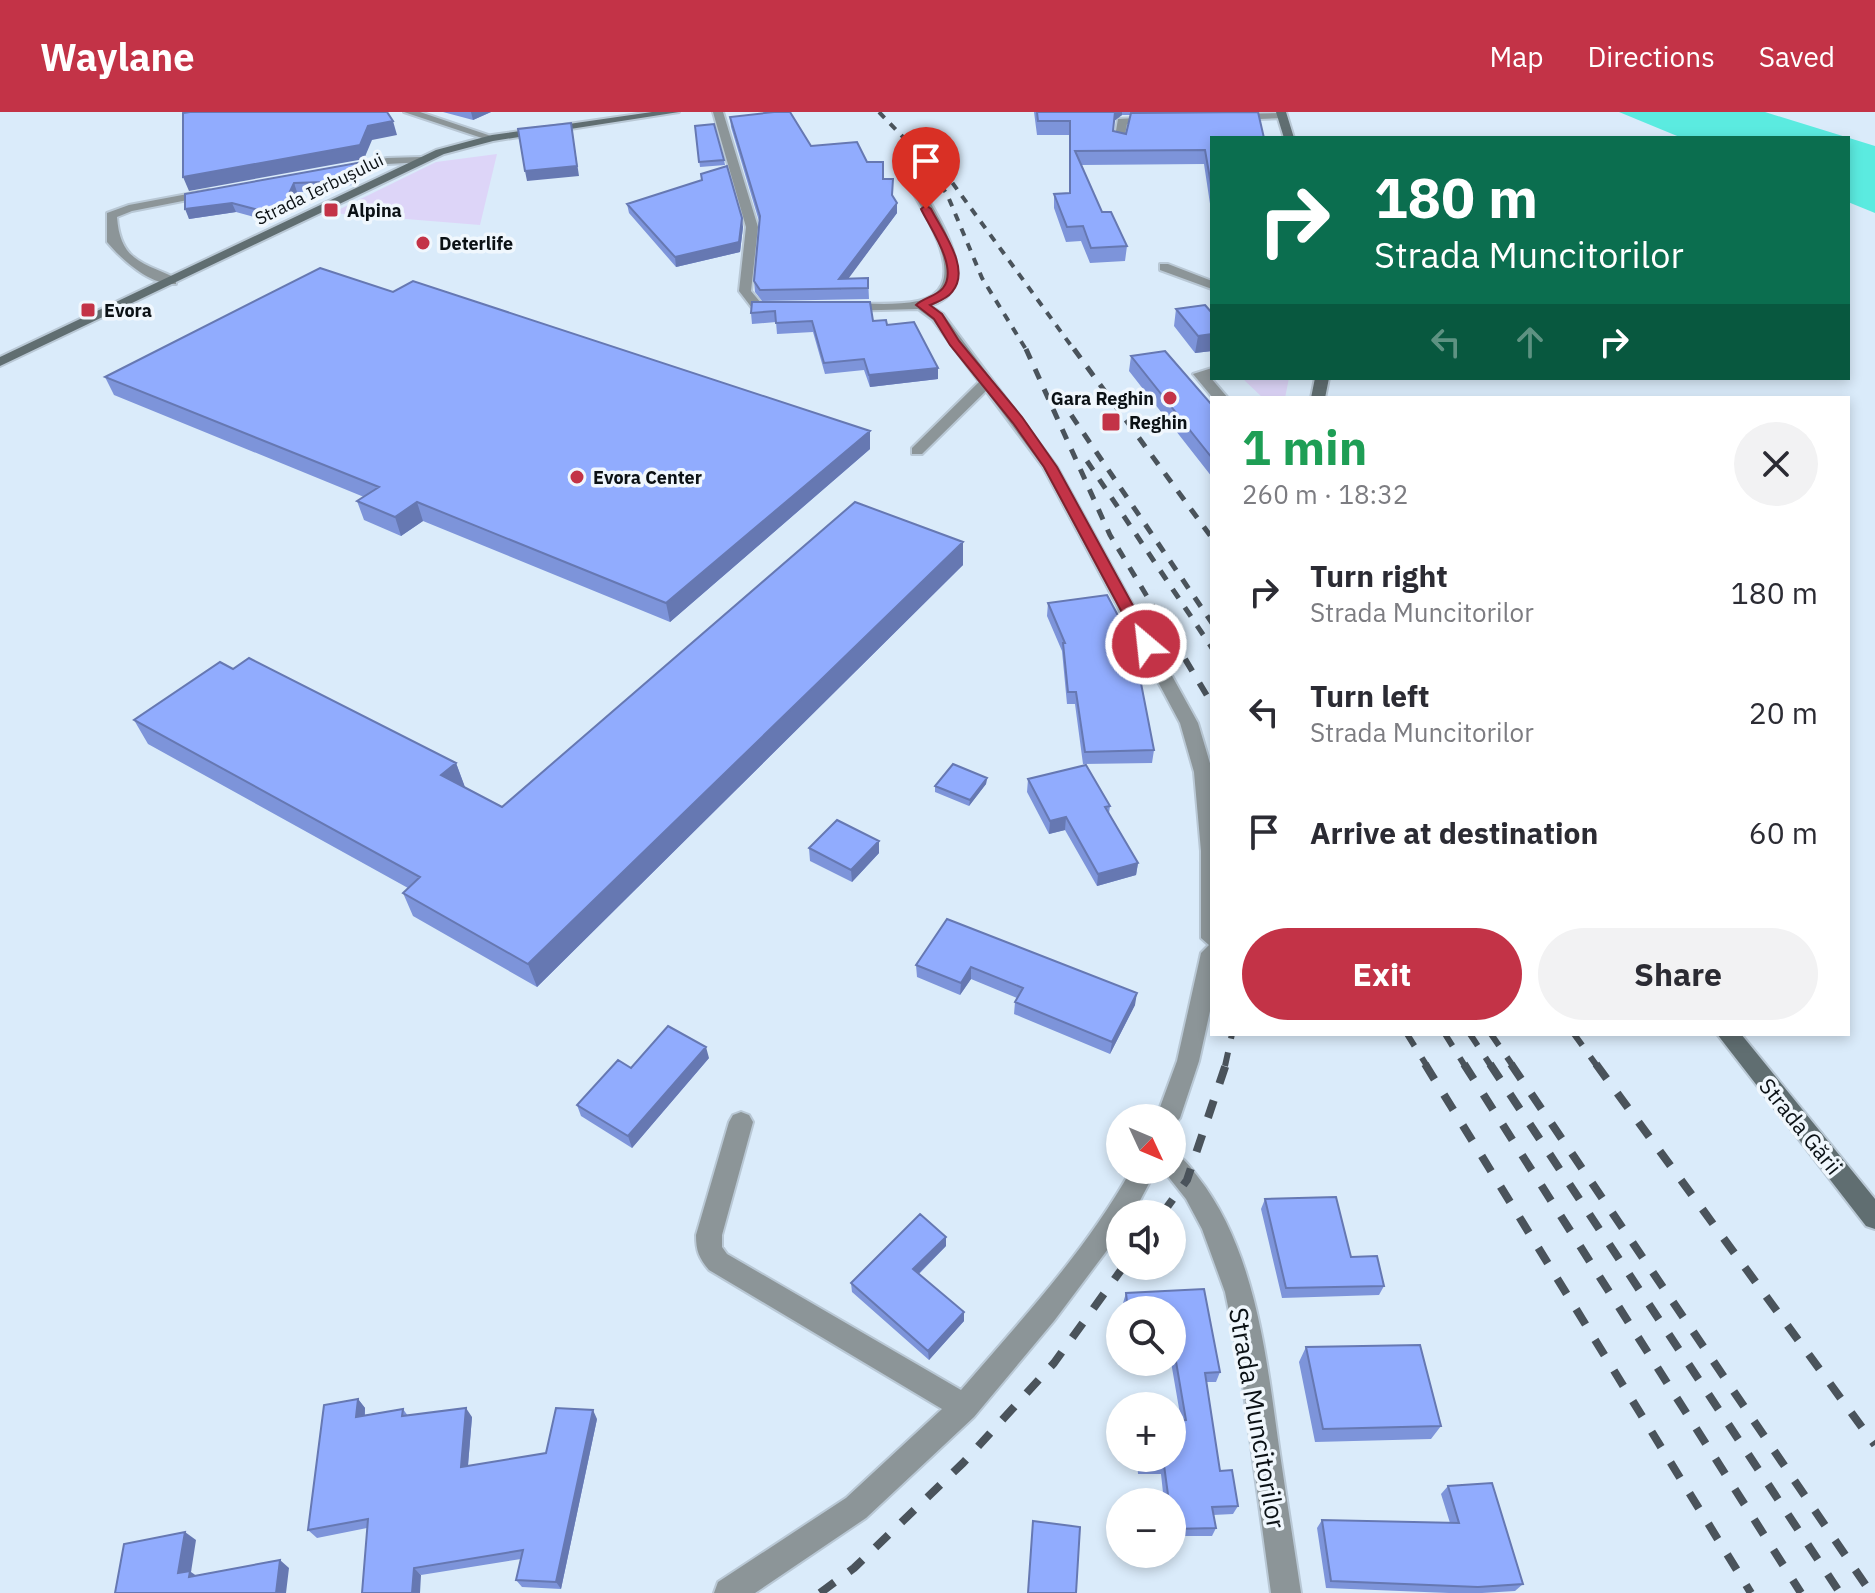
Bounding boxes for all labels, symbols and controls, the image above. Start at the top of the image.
text: Waylane [40,32,195,81]
text: Map [1489,38,1543,75]
text: Directions [1587,38,1715,75]
text: Saved [1759,38,1835,75]
pin [892,127,960,209]
icon: arrive [904,139,948,183]
street label: Strada Ierbușului [251,148,387,230]
text: 180 m [1374,161,1538,233]
icon: right [1242,168,1346,272]
place label: Alpina [347,199,402,222]
marker: Alpina [322,201,340,219]
text: Strada Muncitorilor [1374,231,1684,278]
place label: Deterlife [439,232,513,255]
marker: Deterlife [414,234,432,252]
place label: Evora [104,299,152,322]
marker: Evora [79,301,97,319]
icon: left [1424,320,1468,364]
icon: ahead [1508,320,1552,364]
icon: right [1592,320,1636,364]
place label: Gara Reghin [1051,387,1154,410]
marker: Gara Reghin [1161,389,1179,407]
marker: Reghin [1100,411,1122,433]
place label: Reghin [1129,411,1188,434]
text: 1 min [1242,416,1367,478]
button: close [1734,422,1818,506]
place label: Evora Center [593,466,702,489]
marker: Evora Center [568,468,586,486]
text: 260 m · 18:32 [1242,477,1408,511]
text: Turn right [1310,556,1448,595]
icon: right [1242,570,1286,614]
text: 180 m [1731,573,1818,612]
text: Strada Muncitorilor [1310,595,1534,629]
position arrow [1104,602,1188,686]
text: Turn left [1310,676,1429,715]
icon: left [1242,690,1286,734]
text: 20 m [1749,693,1818,732]
text: Strada Muncitorilor [1310,715,1534,749]
icon: arrive [1242,810,1286,854]
text: Arrive at destination [1310,813,1598,852]
text: 60 m [1749,813,1818,852]
button: Exit [1242,928,1522,1020]
button: Share [1538,928,1818,1020]
street label: Strada Gării [1753,1072,1849,1180]
north arrow [1106,1104,1186,1184]
map controls [1106,1104,1186,1568]
button: sound [1106,1200,1186,1280]
button: search [1106,1296,1186,1376]
street label: Strada Muncitorilor [1222,1305,1294,1532]
button: + [1106,1392,1186,1472]
button: − [1106,1488,1186,1568]

